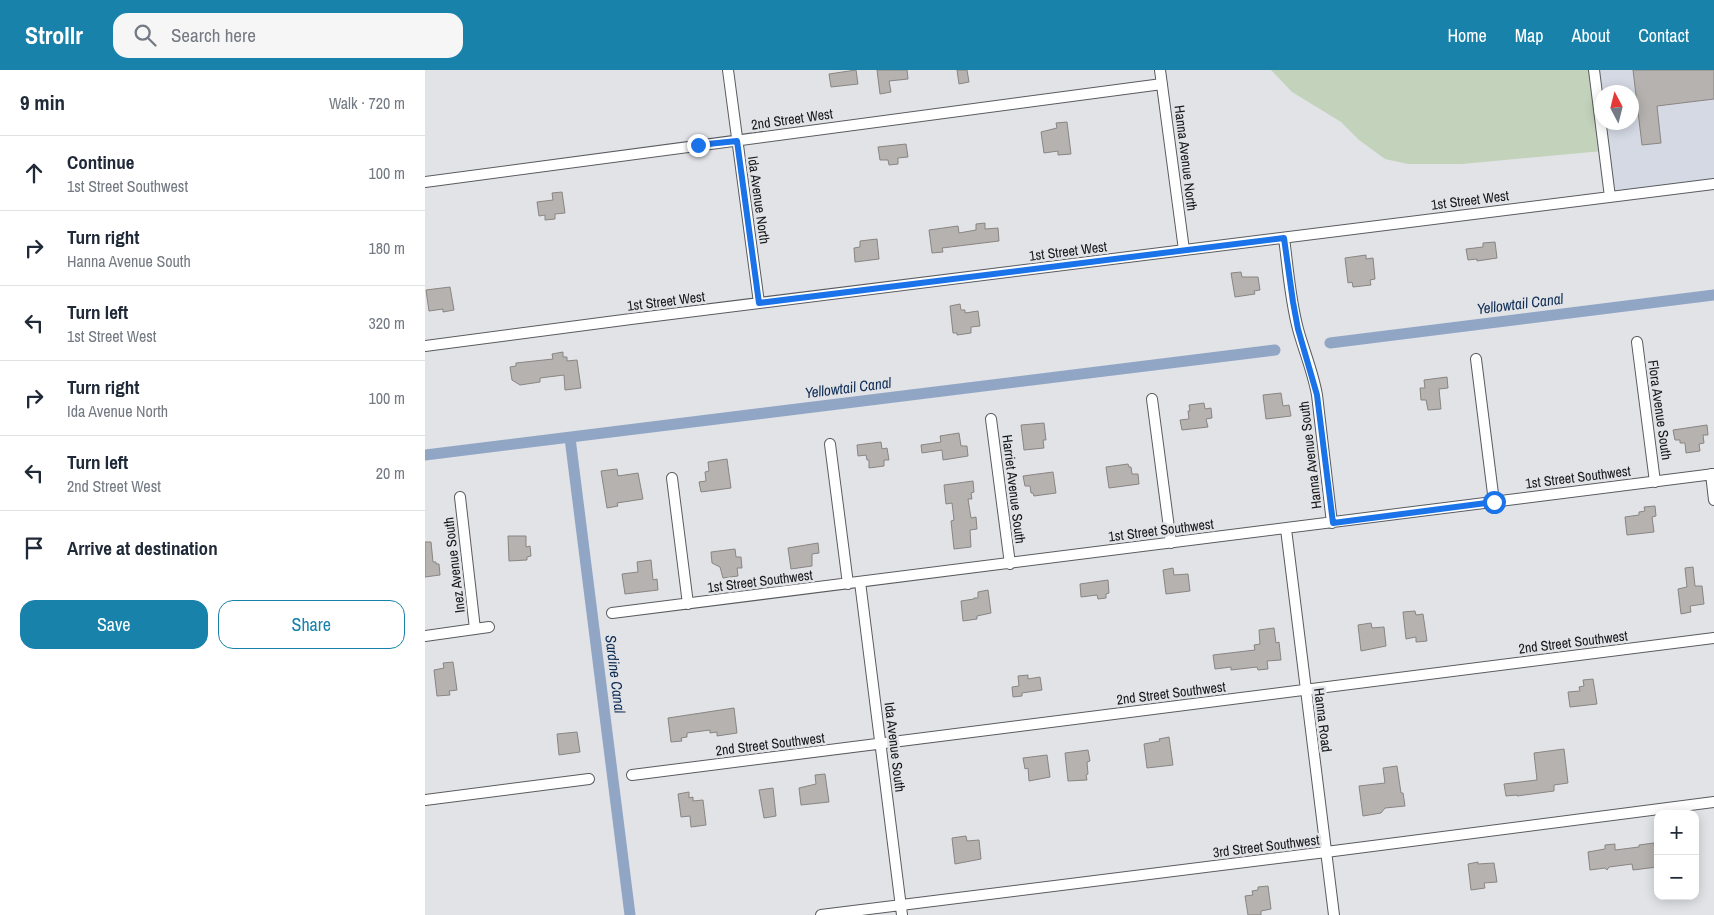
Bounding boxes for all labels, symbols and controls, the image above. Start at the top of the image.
search box [113,13,463,58]
text: Strollr [25,19,83,51]
icon: search [131,21,159,49]
text: Search here [171,22,256,48]
text: Home [1447,23,1487,48]
text: Map [1515,23,1544,48]
text: About [1572,23,1610,48]
text: Contact [1638,23,1689,48]
north arrow [1594,85,1639,130]
text: 9 min [20,88,65,117]
text: Walk · 720 m [329,92,405,114]
street label: 2nd Street West [750,104,834,134]
street label: Hanna Avenue North [1171,104,1201,212]
route end [687,134,710,157]
text: Continue [67,149,135,175]
street label: Ida Avenue North [744,155,774,245]
icon: ahead [20,159,48,187]
text: 100 m [369,162,405,184]
text: 1st Street Southwest [67,175,188,197]
street label: 1st Street West [1430,186,1510,214]
text: Turn right [67,224,139,250]
icon: right [20,234,48,262]
text: 180 m [369,237,405,259]
street label: 1st Street West [1028,237,1108,265]
text: Hanna Avenue South [67,250,191,272]
street label: 1st Street West [626,287,706,315]
water label: Yellowtail Canal [1476,288,1565,319]
text: Turn left [67,299,128,325]
icon: left [20,309,48,337]
text: 320 m [369,312,405,334]
text: 1st Street West [67,325,156,347]
street label: Flora Avenue South [1644,359,1676,461]
water label: Yellowtail Canal [804,372,893,403]
text: Turn right [67,374,139,400]
icon: right [20,384,48,412]
text: 100 m [369,387,405,409]
text: Ida Avenue North [67,400,168,422]
street label: Hanna Avenue South [1294,400,1326,510]
street label: Harriet Avenue South [998,434,1030,544]
text: Turn left [67,449,128,475]
icon: left [20,459,48,487]
text: 20 m [376,462,405,484]
street label: 1st Street Southwest [1524,462,1632,492]
text: 2nd Street West [67,475,161,497]
route start [1483,491,1506,514]
street label: 1st Street Southwest [1107,515,1215,545]
street label: Inez Avenue South [439,516,469,614]
icon: arrive [20,534,48,562]
text: Arrive at destination [67,535,218,561]
street label: 1st Street Southwest [706,566,814,596]
button: Save [20,600,208,649]
button: Share [218,600,405,649]
street label: 2nd Street Southwest [1517,626,1629,658]
water label: Sardine Canal [600,634,631,715]
street label: 2nd Street Southwest [1115,677,1227,709]
street label: Hanna Road [1310,687,1336,753]
street label: Ida Avenue South [881,701,909,793]
street label: 2nd Street Southwest [714,728,826,760]
map controls [1654,810,1699,900]
button: + [1654,810,1699,855]
street label: 3rd Street Southwest [1212,831,1320,861]
button: − [1654,855,1699,900]

